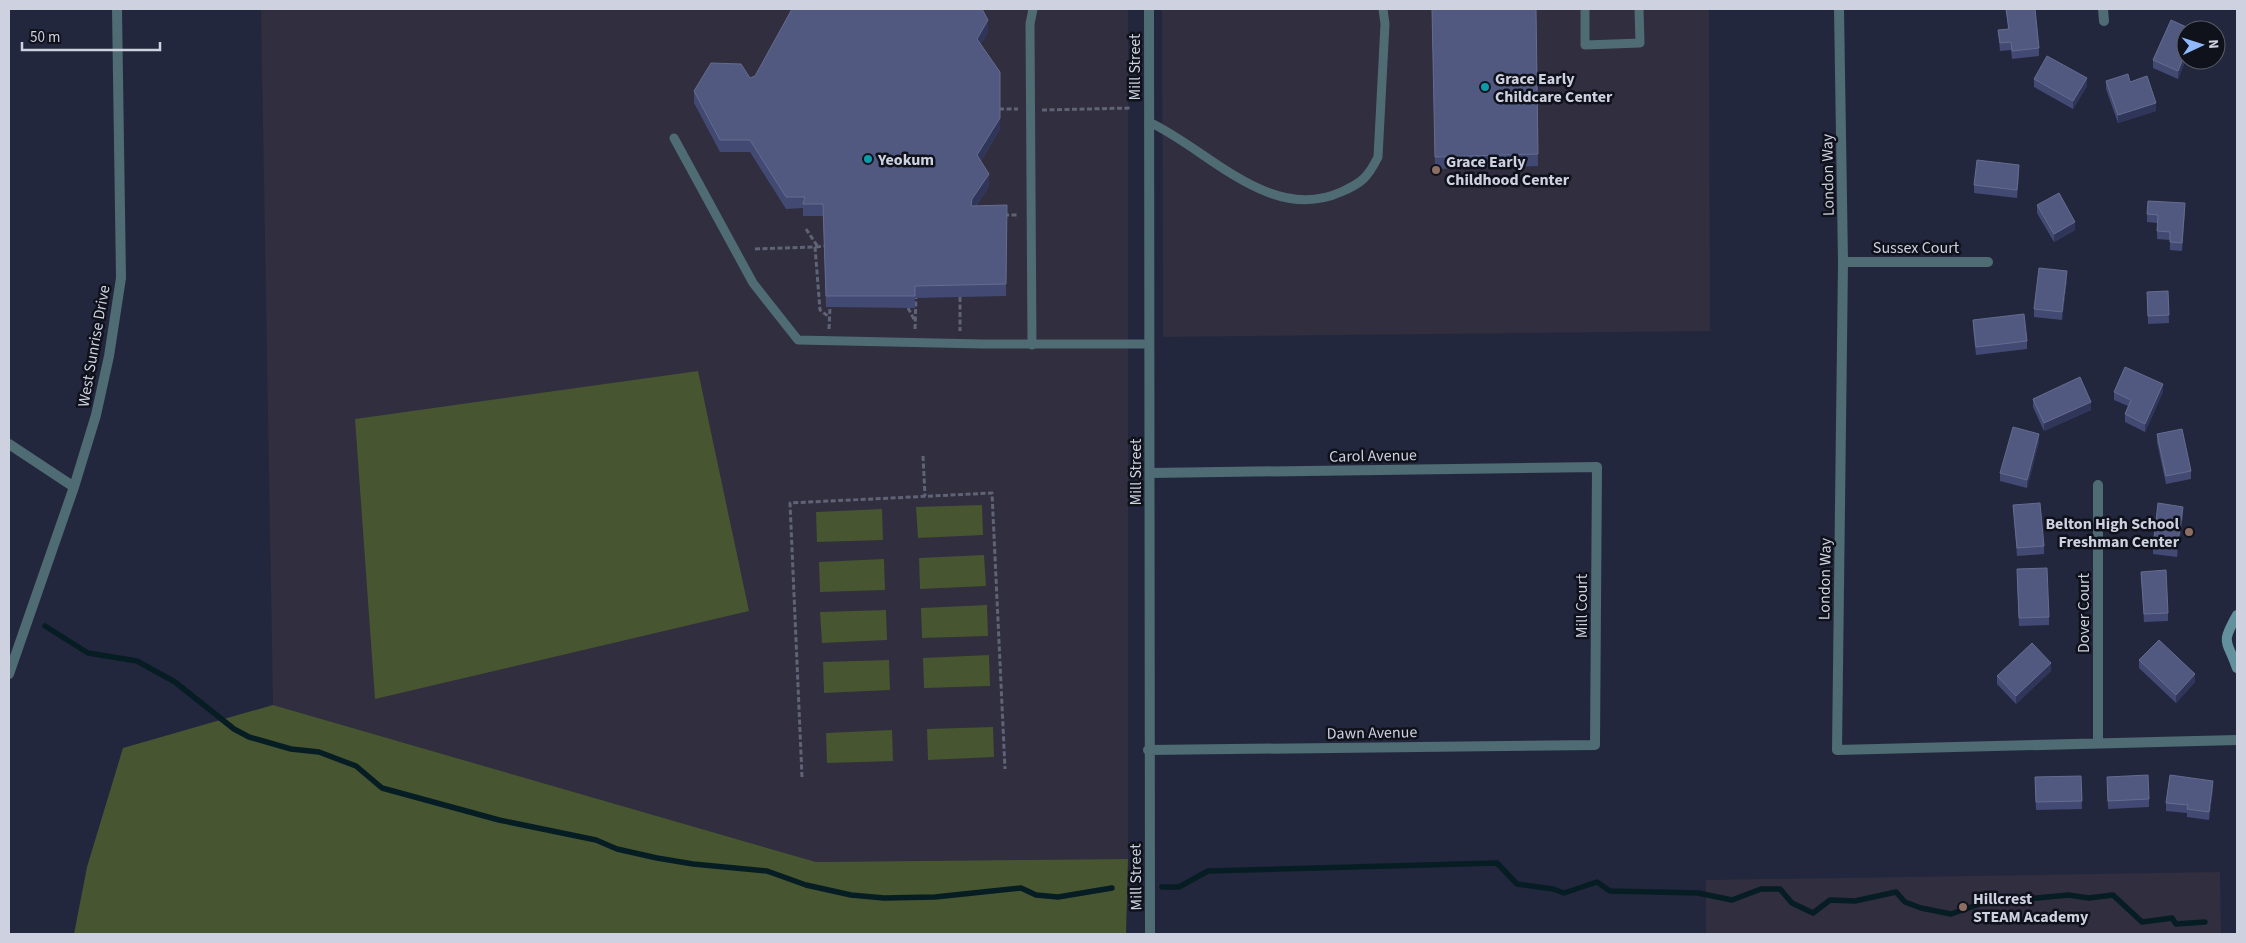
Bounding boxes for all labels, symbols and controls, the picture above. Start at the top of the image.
scale bar [22,20,160,52]
north arrow [2176,20,2226,70]
text: 50 m [30,27,60,48]
street label: Mill Street [1124,33,1146,101]
text: N [2203,39,2223,50]
place label: Grace Early Childcare Center [1495,68,1613,108]
marker: Grace Early Childcare Center [1479,81,1491,93]
street label: London Way [1816,133,1840,216]
place label: Yeokum [877,149,934,171]
place label: Grace Early Childhood Center [1446,151,1570,191]
marker: Yeokum [862,153,874,165]
marker: Grace Early Childhood Center [1430,164,1442,176]
street label: Sussex Court [1873,237,1960,259]
street label: West Sunrise Drive [72,283,116,409]
street label: Mill Street [1125,438,1147,506]
street label: Carol Avenue [1329,444,1417,468]
place label: Belton High School Freshman Center [2045,513,2180,553]
marker: Belton High School Freshman Center [2183,526,2195,538]
street label: London Way [1813,537,1837,620]
street label: Dover Court [2073,572,2095,653]
street label: Mill Court [1571,573,1593,638]
street label: Dawn Avenue [1326,721,1418,745]
street label: Mill Street [1124,843,1148,911]
place label: Hillcrest STEAM Academy [1973,888,2089,928]
marker: Hillcrest STEAM Academy [1957,901,1969,913]

